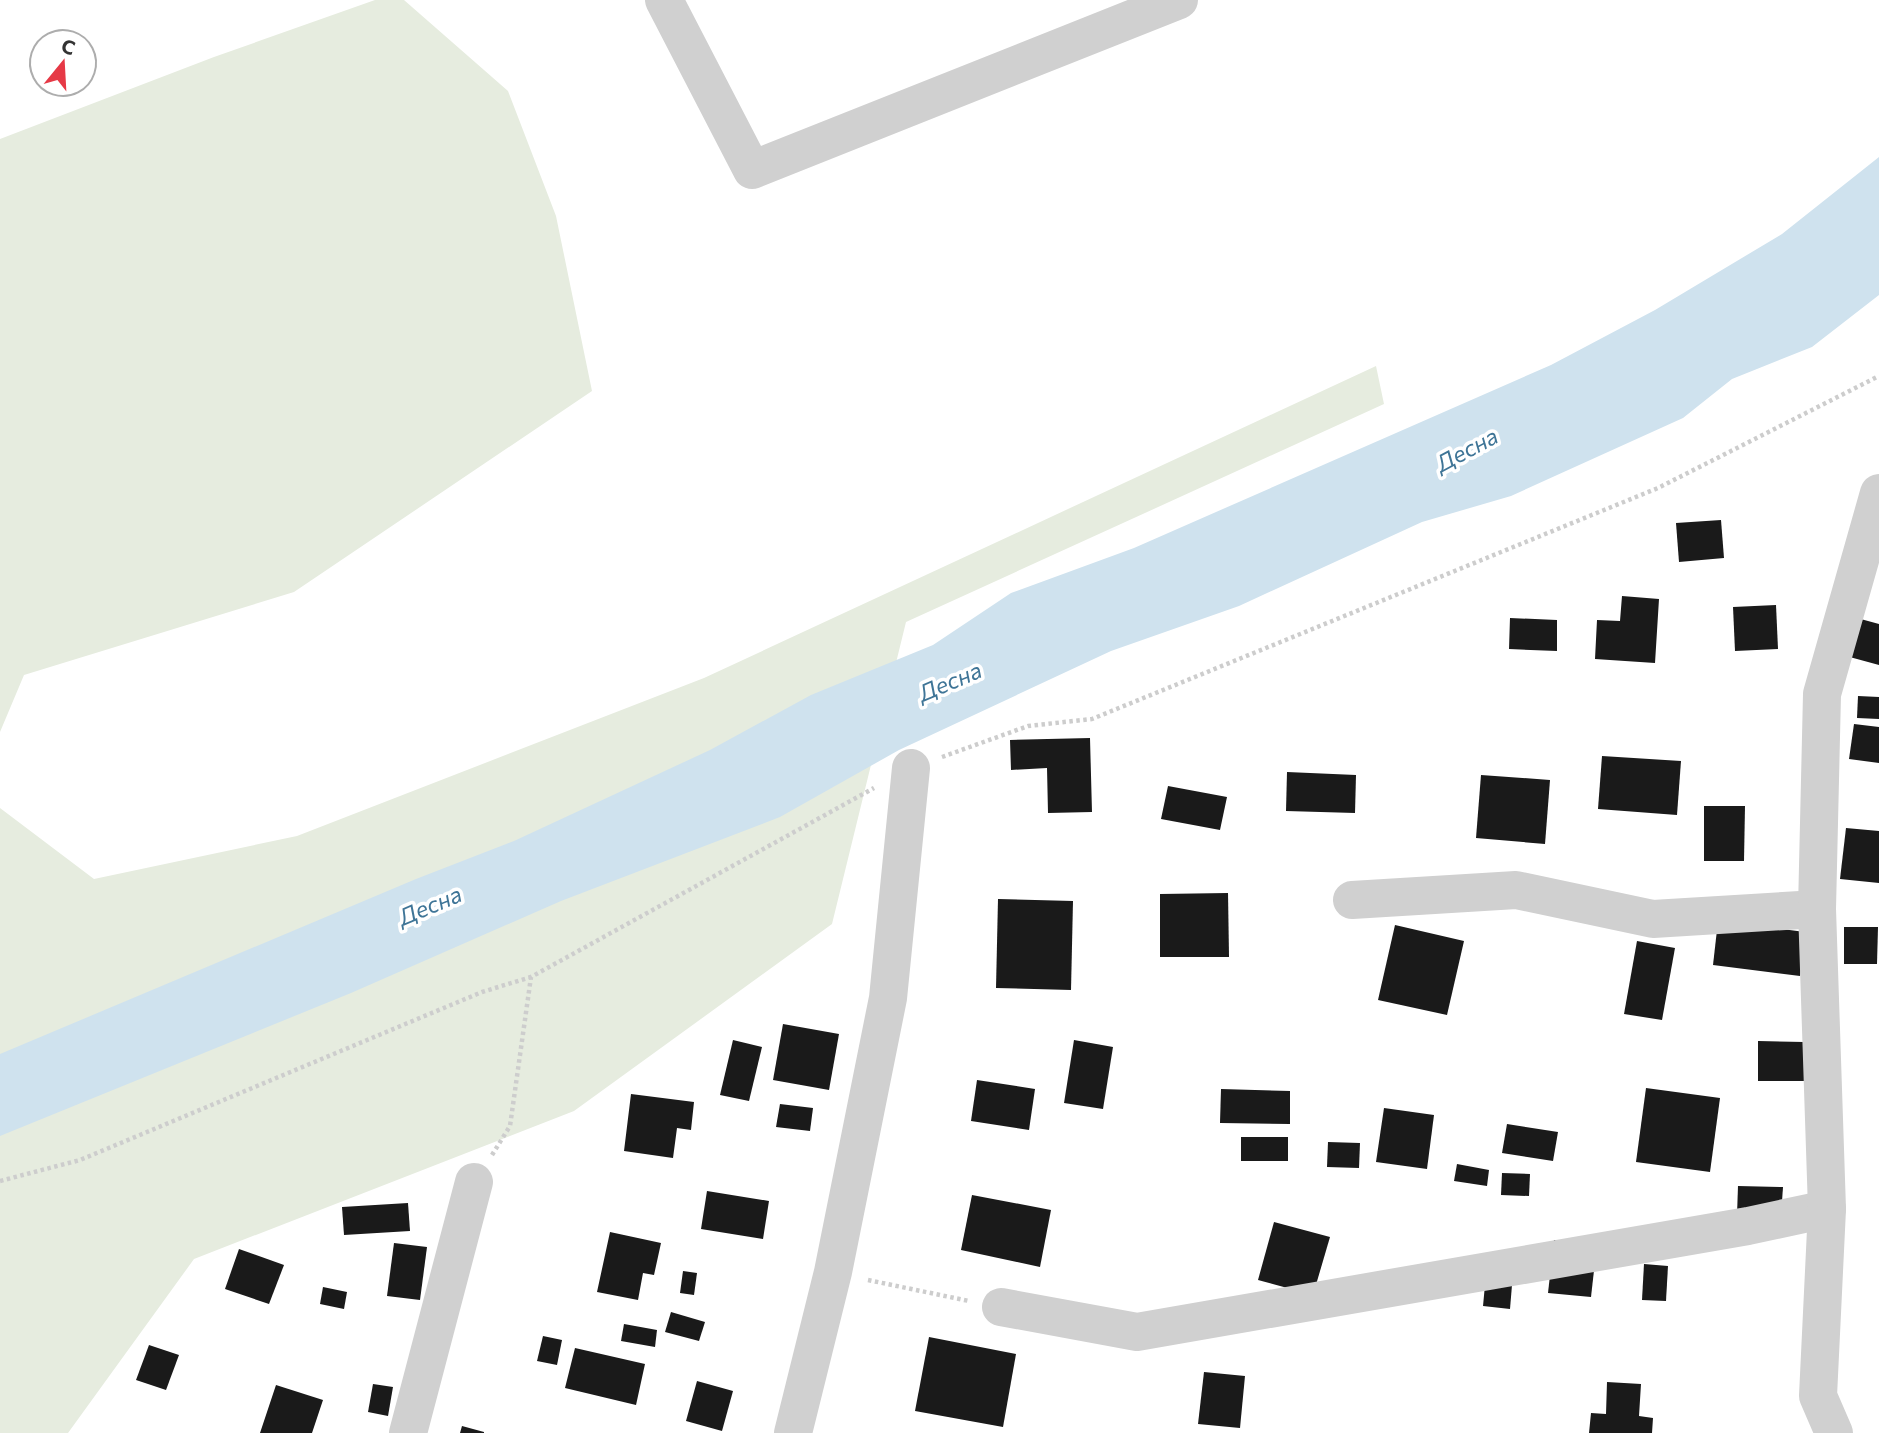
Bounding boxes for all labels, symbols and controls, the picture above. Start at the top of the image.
north arrow [28,28,98,98]
text: С [59,33,78,59]
water label: Десна [1429,421,1502,478]
water label: Десна [912,655,986,708]
water label: Десна [392,879,466,932]

